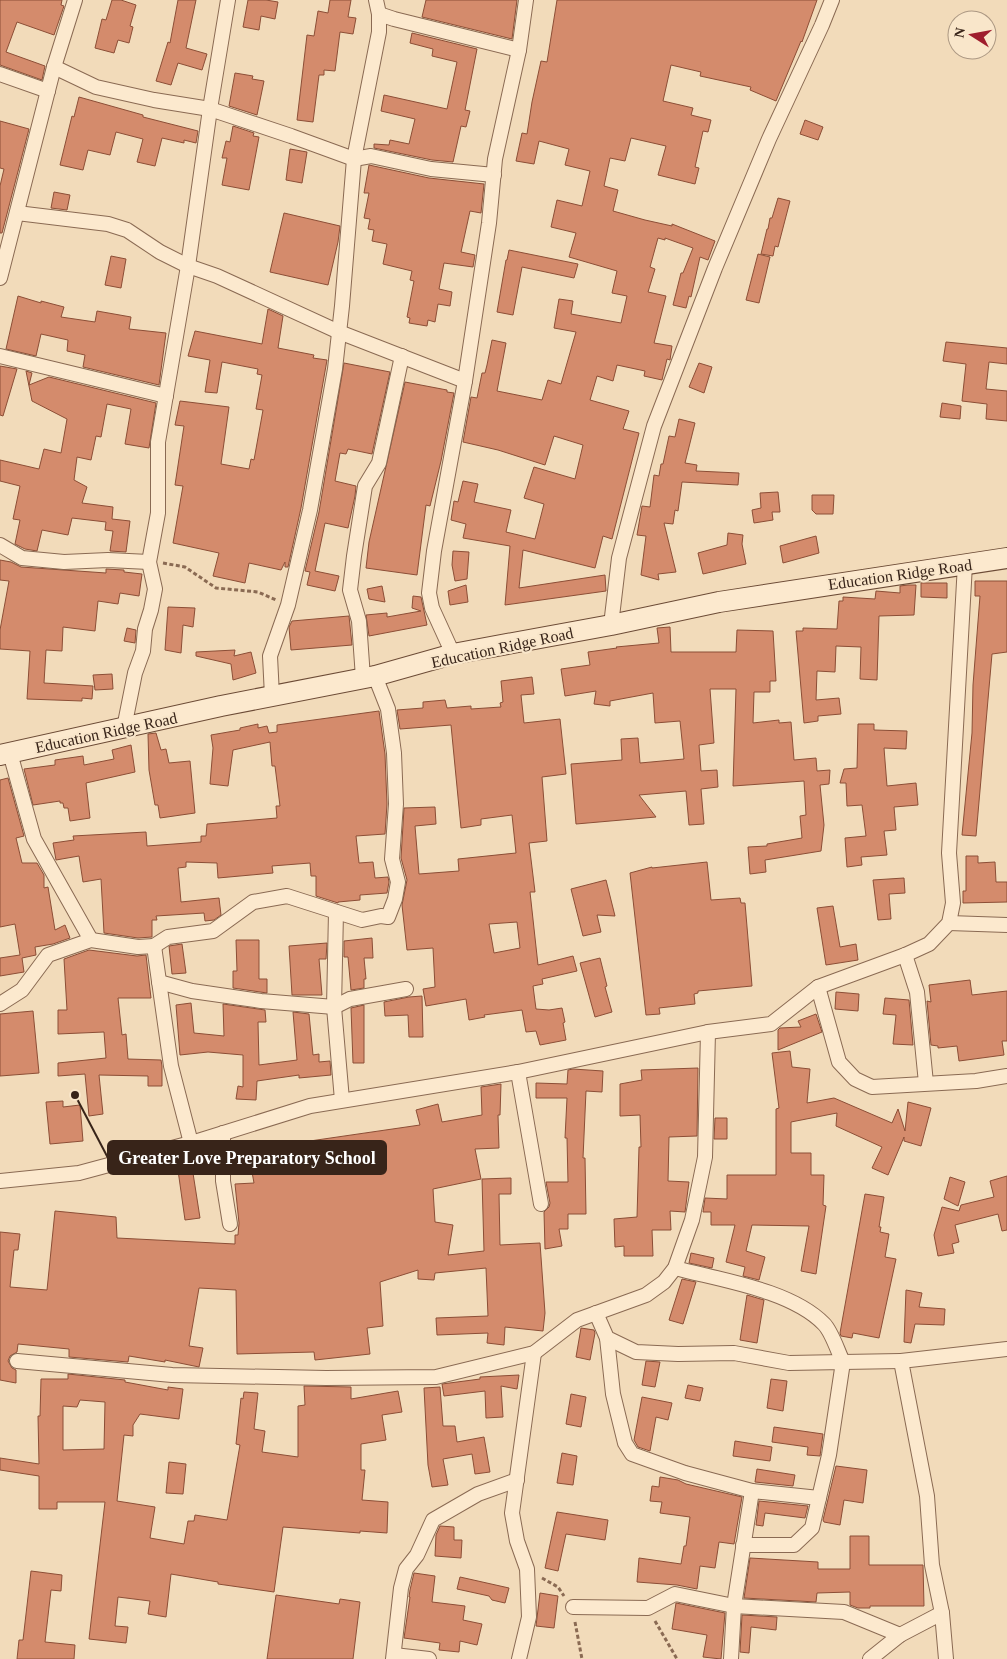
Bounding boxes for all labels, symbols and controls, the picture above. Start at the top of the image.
north arrow [947,10,997,60]
text: N [951,26,968,39]
street label: Education Ridge Road [827,556,973,594]
street label: Education Ridge Road [429,624,575,672]
street label: Education Ridge Road [33,709,179,757]
callout: Greater Love Preparatory School [108,1141,386,1174]
text: Greater Love Preparatory School [118,1148,376,1168]

